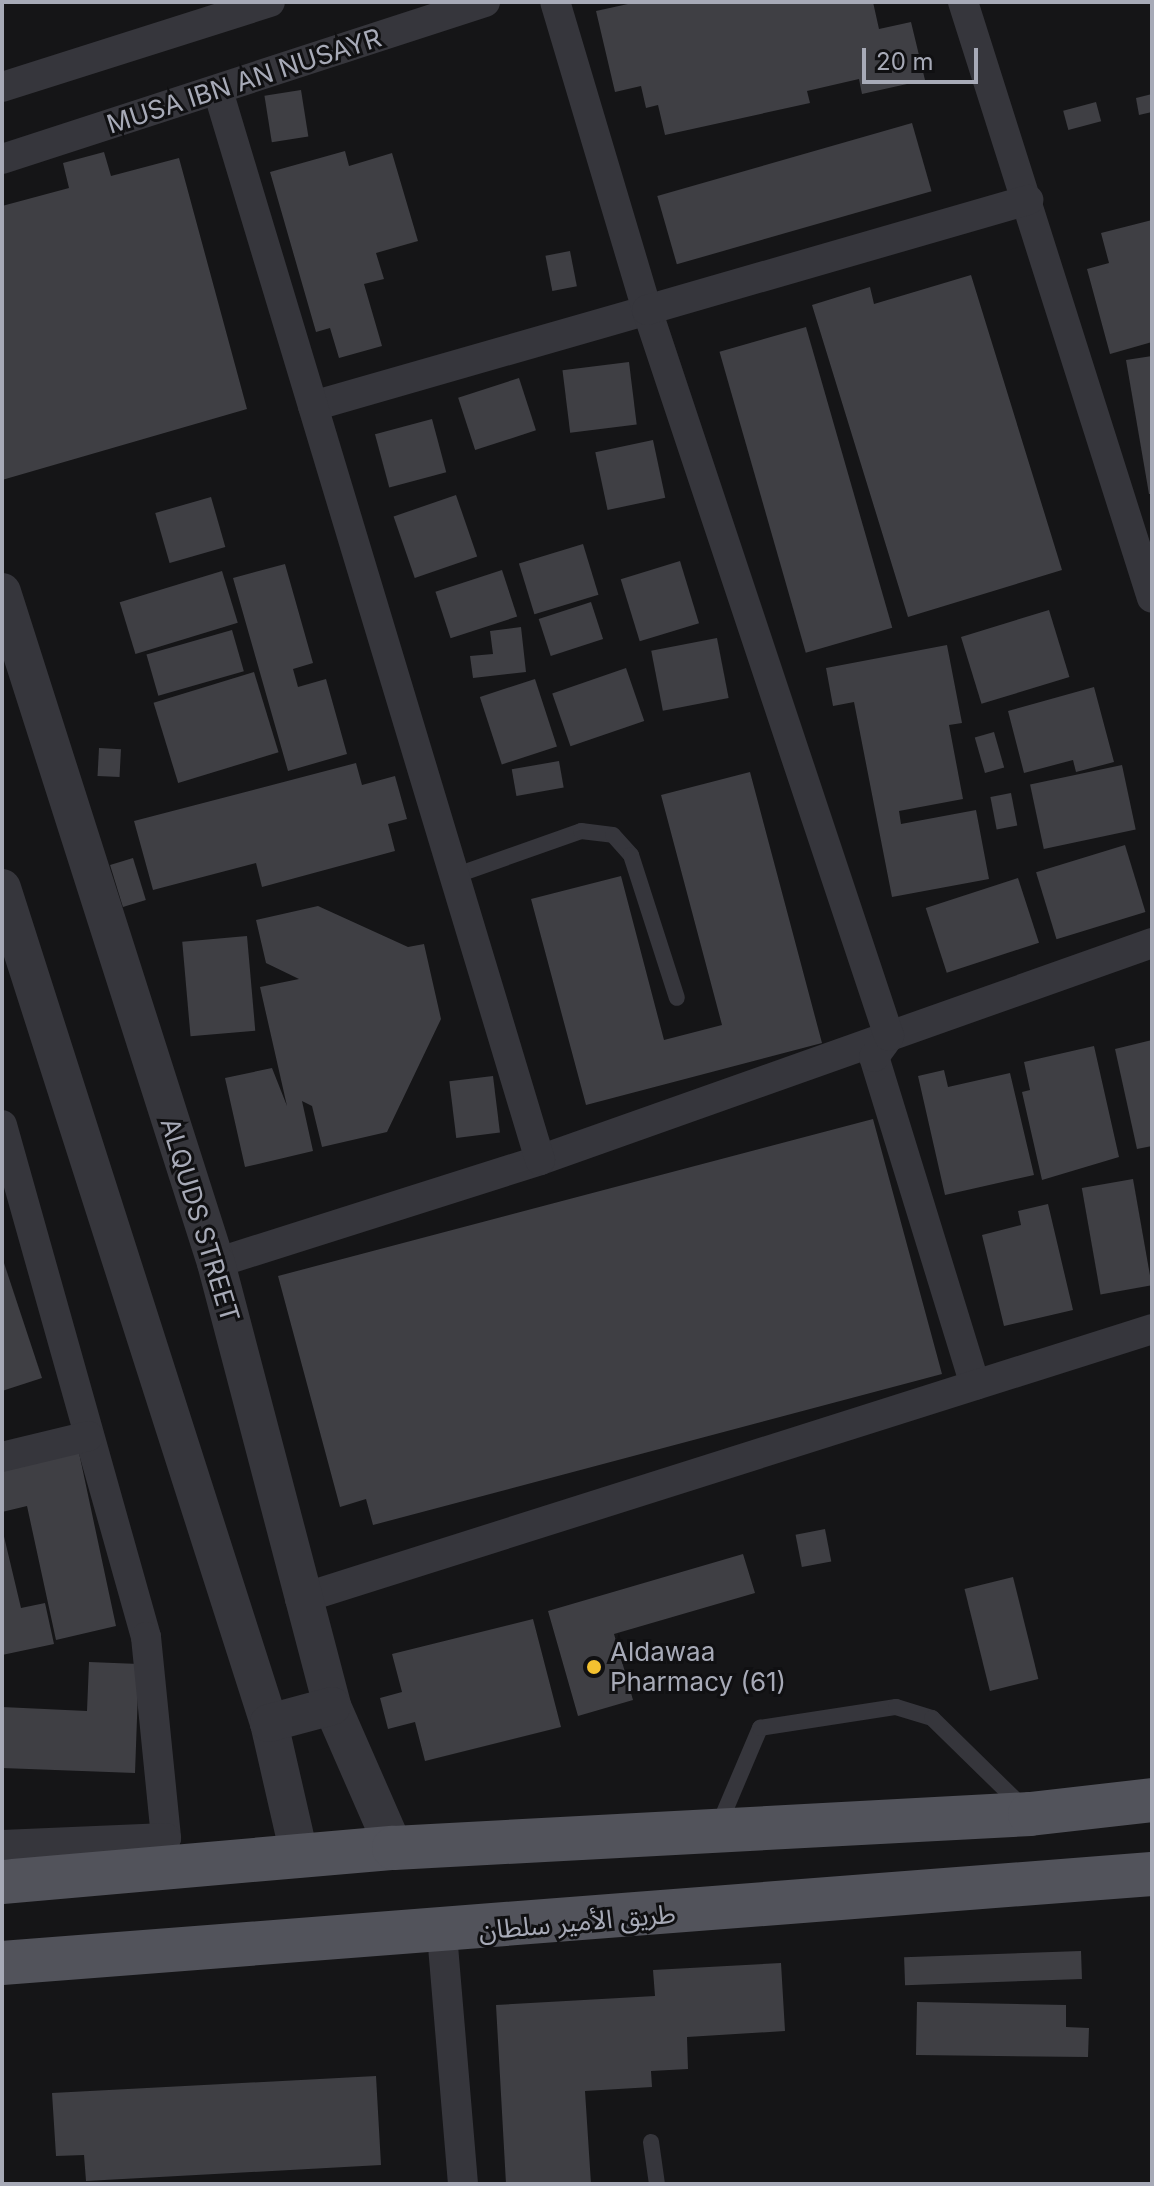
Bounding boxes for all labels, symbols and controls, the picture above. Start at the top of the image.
street label: MUSA IBN AN NUSAYR [103,22,385,140]
scale bar [866,32,982,82]
text: 20 m [876,47,934,76]
street label: ALQUDS STREET [154,1114,246,1326]
place label: Aldawaa Pharmacy (61) [610,1636,786,1698]
marker: Aldawaa Pharmacy (61) [585,1658,603,1676]
street label: طريق الأمير سلطان [477,1898,677,1946]

